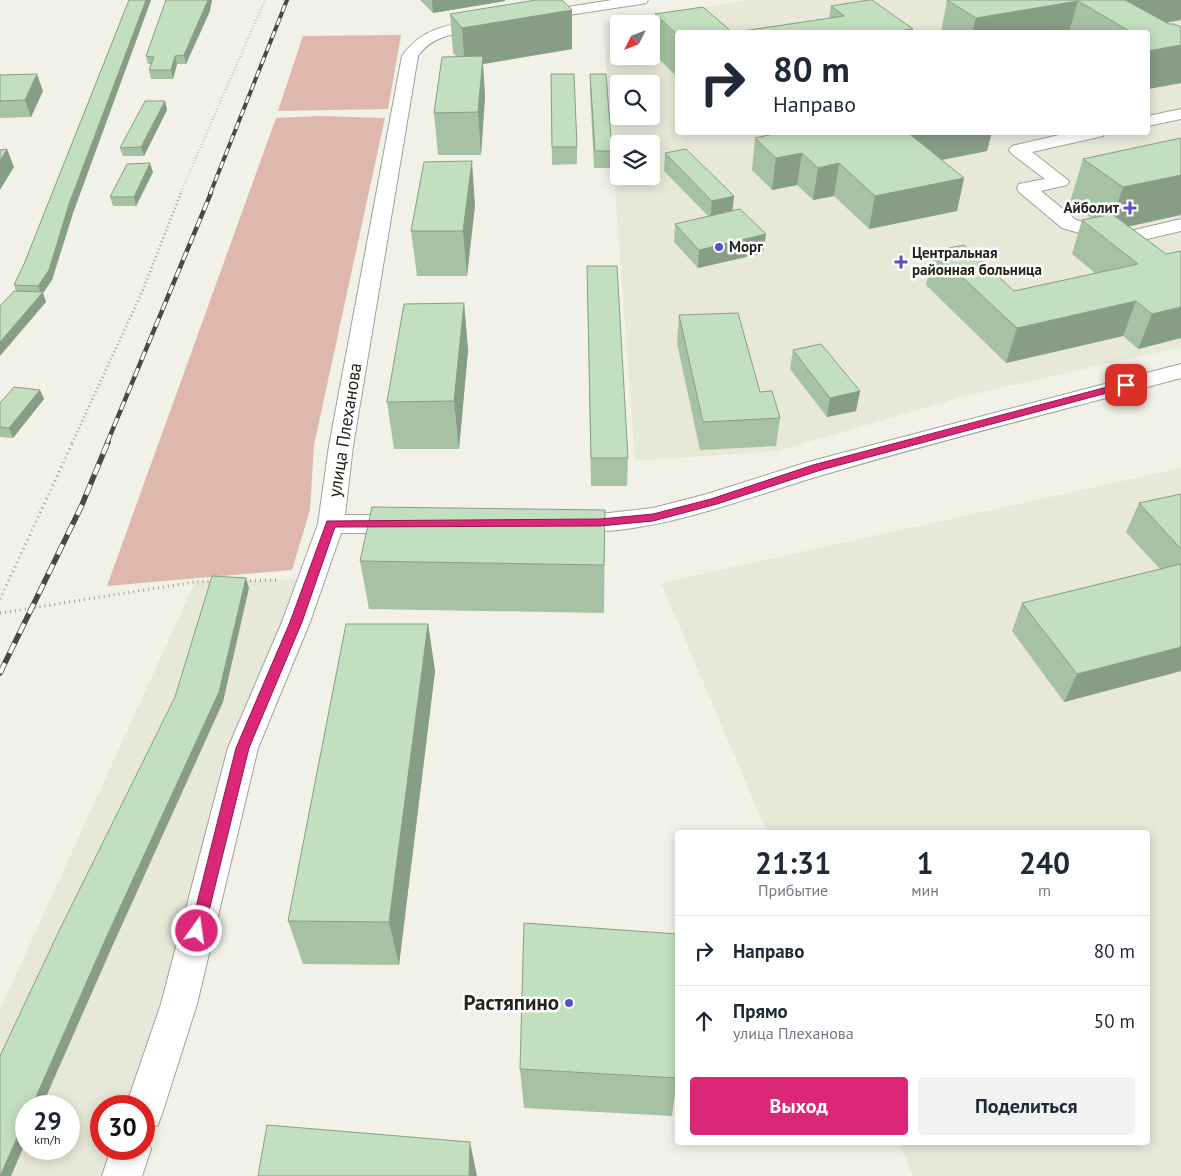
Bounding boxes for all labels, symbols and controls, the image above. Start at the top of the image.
north arrow [610,15,660,65]
map controls [610,15,660,185]
text: 80 m [773,46,850,92]
icon: right [690,50,755,115]
button: search [610,75,660,125]
text: Направо [773,90,856,118]
button: layers [610,135,660,185]
place label: Айболит [1063,198,1120,217]
marker: Айболит [1123,201,1137,215]
place label: Морг [729,237,763,256]
marker: Морг [713,241,725,253]
place label: Центральная районная больница [912,243,1042,279]
marker: Центральная районная больница [894,255,908,269]
street label: улица Плеханова [323,361,366,499]
pin [1105,364,1147,406]
icon: arrive [1112,371,1140,399]
text: 21:31 [755,843,831,882]
text: 1 [917,843,934,882]
text: 240 [1019,843,1070,882]
text: Прибытие [758,880,828,900]
text: мин [911,880,939,900]
text: m [1038,880,1051,900]
position arrow [170,904,222,956]
icon: right [690,937,718,965]
text: Направо [733,939,804,963]
text: 80 m [1094,939,1135,963]
place label: Растяпино [464,989,559,1016]
marker: Растяпино [563,997,575,1009]
text: Прямо [733,999,788,1023]
icon: ahead [690,1007,718,1035]
text: 50 m [1094,1009,1135,1033]
text: улица Плеханова [733,1023,854,1043]
button: Выход [690,1077,908,1135]
button: Поделиться [918,1077,1135,1135]
speed limit sign: 30 [90,1095,155,1160]
text: 29 [33,1105,62,1137]
text: km/h [34,1132,61,1147]

